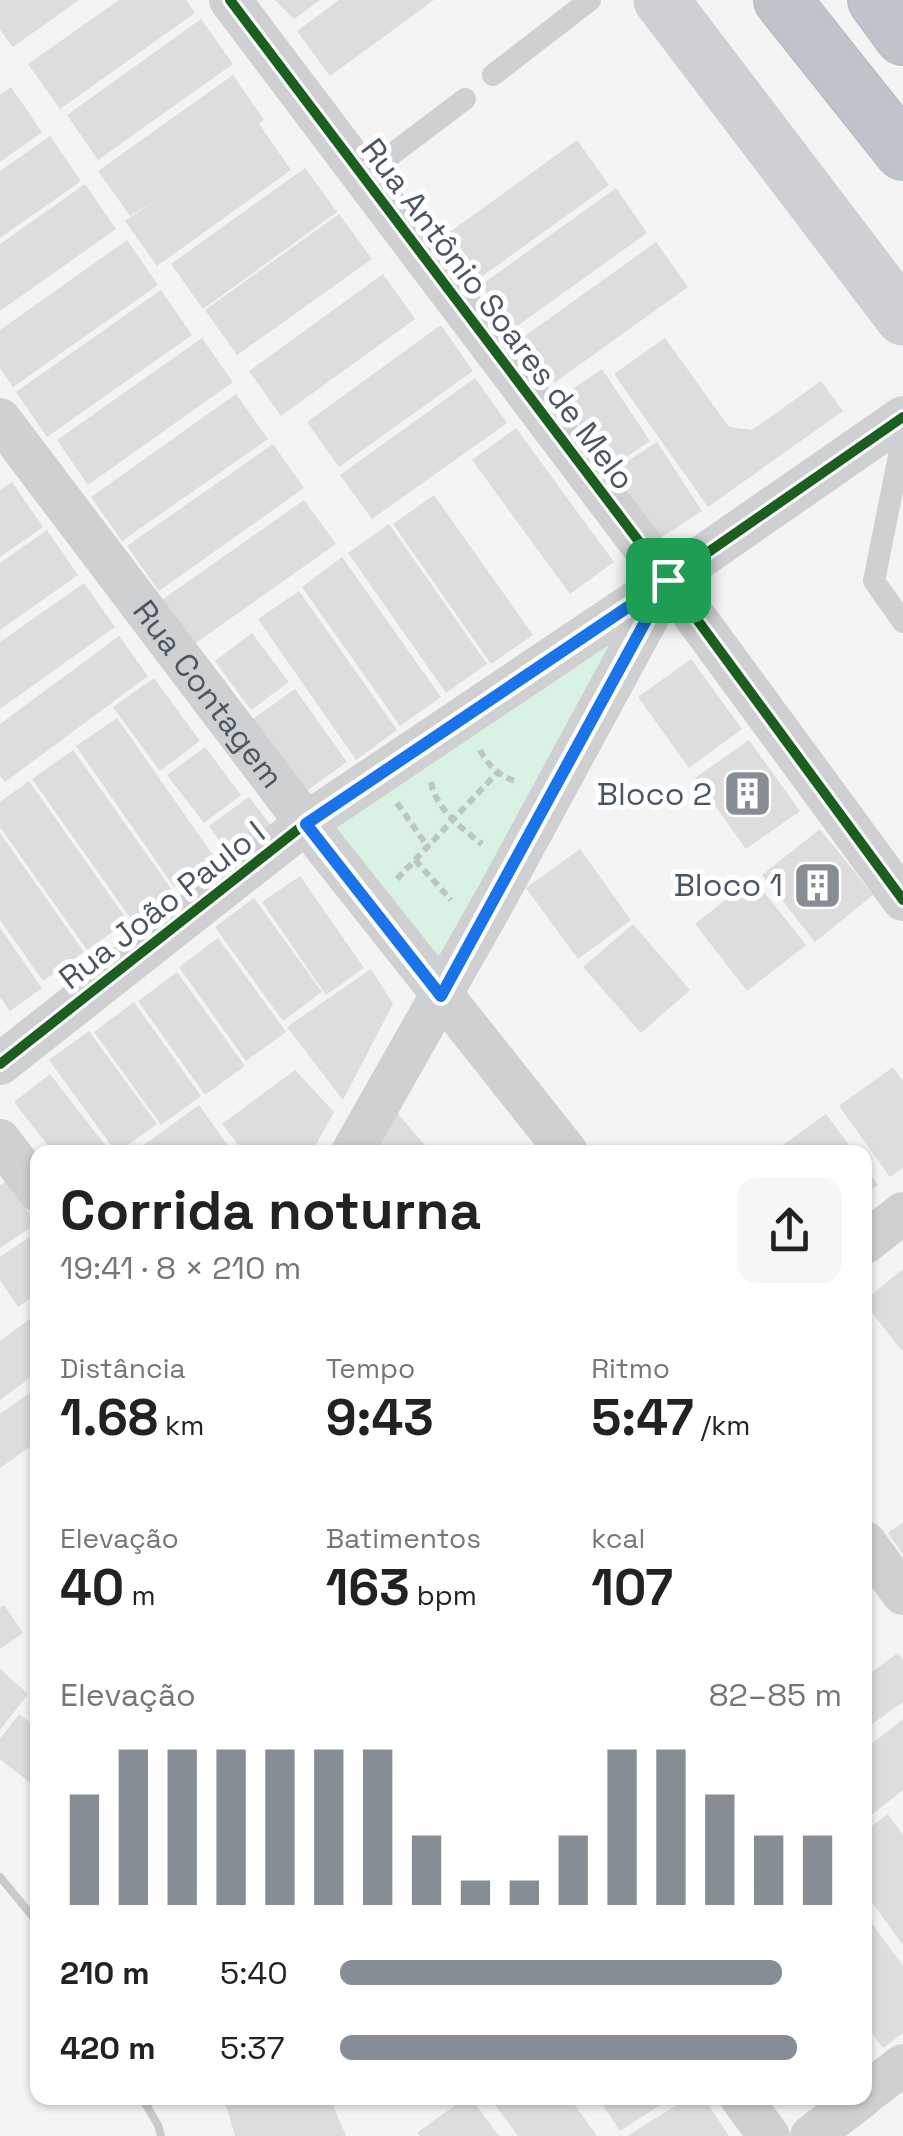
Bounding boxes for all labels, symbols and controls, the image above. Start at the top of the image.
street label: Rua Antônio Soares de Melo [353,130,643,498]
pin [626,538,711,623]
icon: arrive [641,553,696,608]
street label: Rua Contagem [124,592,292,796]
building icon: Bloco 2 [721,768,773,820]
place label: Bloco 2 [597,774,712,814]
street label: Rua João Paulo I [51,812,273,998]
building icon: Bloco 1 [792,859,844,911]
place label: Bloco 1 [674,865,783,905]
text: Corrida noturna [60,1175,481,1245]
button: share [737,1178,842,1283]
text: 19:41 · 8 × 210 m [60,1248,301,1288]
text: Distância [60,1350,186,1386]
text: Tempo [326,1350,415,1386]
text: Ritmo [591,1350,670,1386]
text: 1.68 [60,1386,158,1450]
text: 9:43 [326,1386,434,1450]
text: 5:47 [591,1386,694,1450]
text: km [158,1407,204,1443]
text: /km [694,1407,750,1443]
text: Elevação [60,1520,179,1556]
text: Batimentos [326,1520,481,1556]
text: kcal [591,1520,645,1556]
text: 40 [60,1556,124,1620]
text: 163 [326,1556,410,1620]
text: 107 [591,1556,673,1620]
text: m [124,1577,155,1613]
text: bpm [410,1577,477,1613]
text: Elevação [60,1675,196,1715]
text: 82–85 m [709,1675,842,1715]
text: 210 m [60,1953,150,1993]
text: 5:40 [220,1953,288,1993]
text: 420 m [60,2028,156,2068]
text: 5:37 [220,2028,285,2068]

